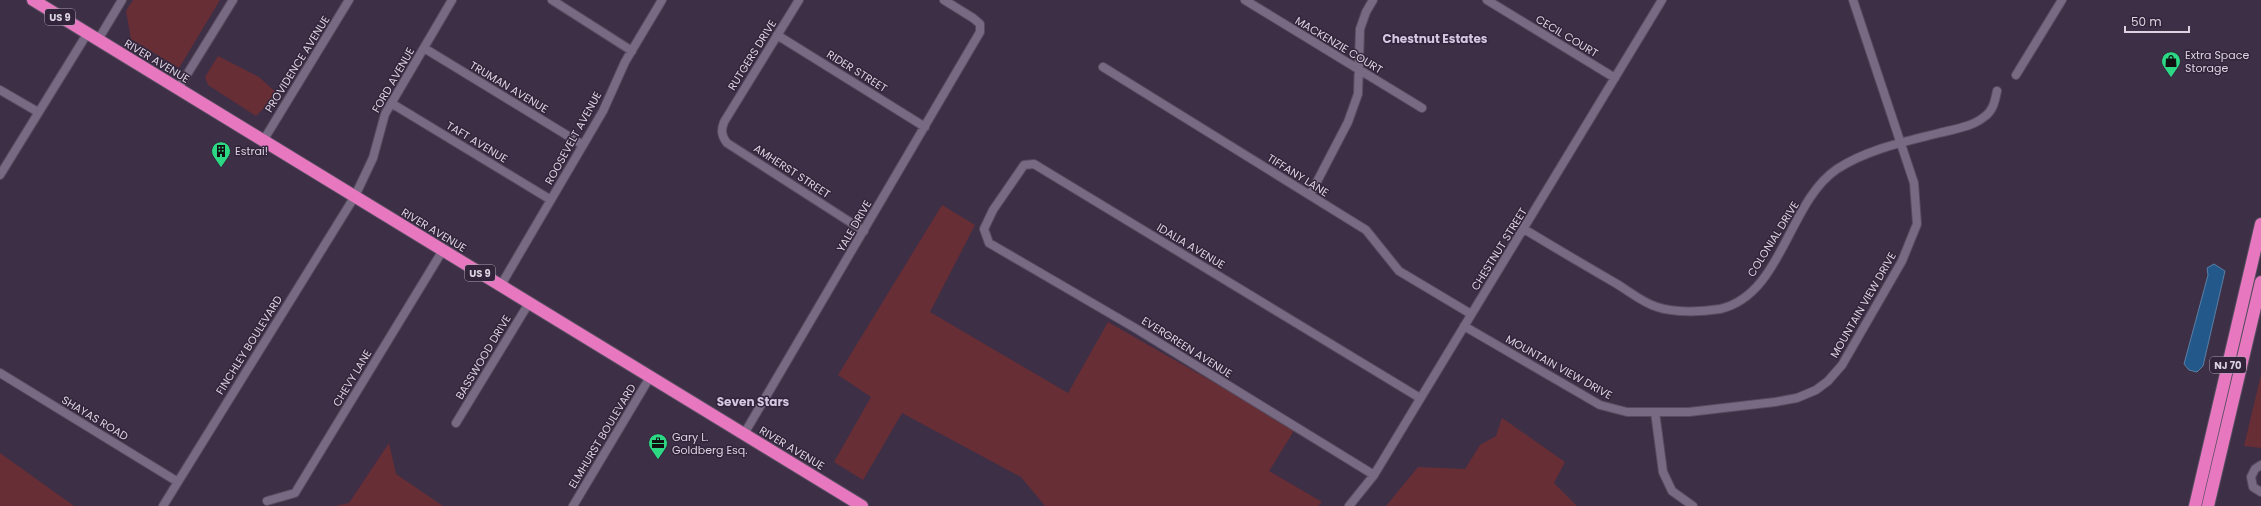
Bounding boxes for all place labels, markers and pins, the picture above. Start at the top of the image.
place label: Extra Space Storage [2185,47,2249,76]
shop icon: Extra Space Storage [2160,50,2182,78]
building icon: Estrai! [210,140,232,168]
place label: Estrai! [235,143,268,159]
place label: Gary L. Goldberg Esq. [672,429,748,458]
office icon: Gary L. Goldberg Esq. [647,432,669,460]

